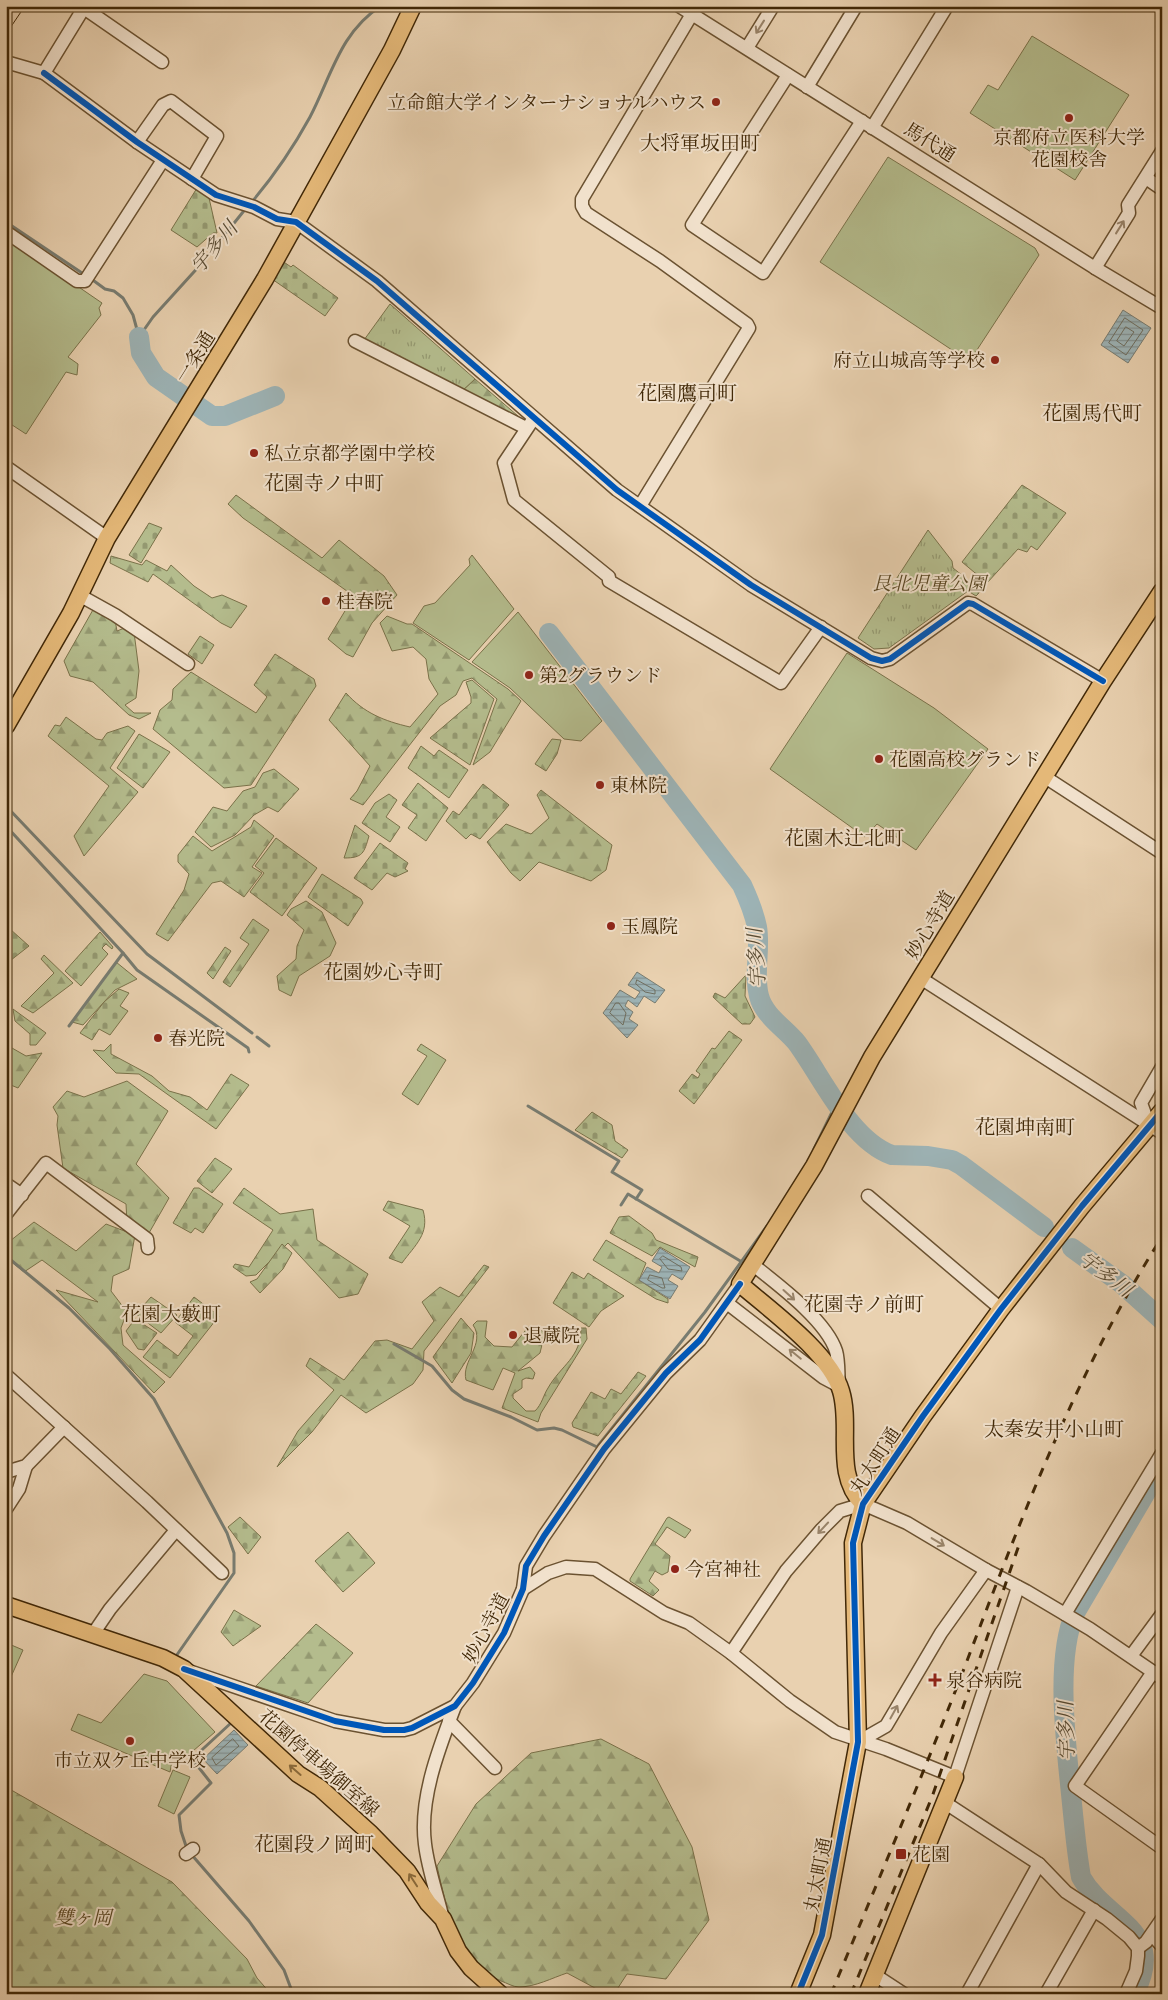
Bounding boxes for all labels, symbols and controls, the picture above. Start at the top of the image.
one-way arrow [755,20,765,34]
place label: 立命館大学インターナショナルハウス [387,90,706,115]
marker: 立命館大学インターナショナルハウス [710,96,722,108]
marker: 京都府立医科大学 花園校舎 [1063,112,1075,124]
street label: 馬代通 [899,116,961,168]
place label: 京都府立医科大学 花園校舎 [993,125,1145,172]
district label: 大将軍坂田町 [640,130,760,156]
water label: 宇多川 [185,214,245,278]
one-way arrow [1116,220,1126,234]
street label: 一条通 [169,326,221,388]
place label: 府立山城高等学校 [833,348,985,373]
marker: 府立山城高等学校 [989,354,1001,366]
district label: 花園鷹司町 [637,380,737,406]
district label: 花園馬代町 [1042,400,1142,426]
place label: 私立京都学園中学校 [264,441,435,466]
marker: 私立京都学園中学校 [248,447,260,459]
district label: 花園寺ノ中町 [264,470,384,496]
park label: 艮北児童公園 [872,571,989,596]
place label: 桂春院 [336,589,393,614]
marker: 桂春院 [320,595,332,607]
place label: 第2グラウンド [539,663,662,688]
marker: 第2グラウンド [523,669,535,681]
place label: 花園高校グランド [889,747,1041,772]
marker: 花園高校グランド [873,753,885,765]
place label: 東林院 [610,773,667,798]
marker: 東林院 [594,779,606,791]
district label: 花園木辻北町 [784,825,904,851]
street label: 妙心寺道 [900,886,960,964]
place label: 玉鳳院 [621,914,678,939]
marker: 玉鳳院 [605,920,617,932]
water label: 宇多川 [741,925,771,989]
district label: 花園妙心寺町 [323,959,443,985]
place label: 春光院 [168,1026,225,1051]
marker: 春光院 [152,1032,164,1044]
district label: 花園坤南町 [975,1114,1075,1140]
water label: 宇多川 [1074,1246,1139,1304]
one-way arrow [783,1289,796,1301]
district label: 花園寺ノ前町 [804,1291,924,1317]
district label: 花園大藪町 [121,1301,221,1327]
place label: 退蔵院 [523,1323,580,1348]
marker: 退蔵院 [507,1329,519,1341]
one-way arrow [789,1349,802,1360]
district label: 太秦安井小山町 [984,1416,1124,1442]
street label: 丸太町通 [844,1422,906,1500]
one-way arrow [817,1522,829,1535]
one-way arrow [931,1537,945,1547]
place label: 今宮神社 [685,1557,761,1582]
marker: 今宮神社 [669,1563,681,1575]
street label: 妙心寺道 [457,1589,515,1667]
place label: 泉谷病院 [946,1668,1022,1693]
marker: 泉谷病院 [928,1673,942,1687]
water label: 宇多川 [1052,1699,1080,1761]
street label: 花園停車場御室線 [253,1704,385,1822]
one-way arrow [890,1705,900,1720]
marker: 市立双ケ丘中学校 [124,1735,136,1747]
place label: 市立双ケ丘中学校 [54,1748,206,1773]
one-way arrow [288,1765,301,1776]
district label: 花園段ノ岡町 [254,1831,374,1857]
street label: 丸太町通 [798,1835,838,1915]
place label: 花園 [912,1842,950,1867]
marker: 花園 [894,1847,908,1861]
one-way arrow [408,1874,418,1888]
park label: 雙ヶ岡 [54,1905,114,1930]

